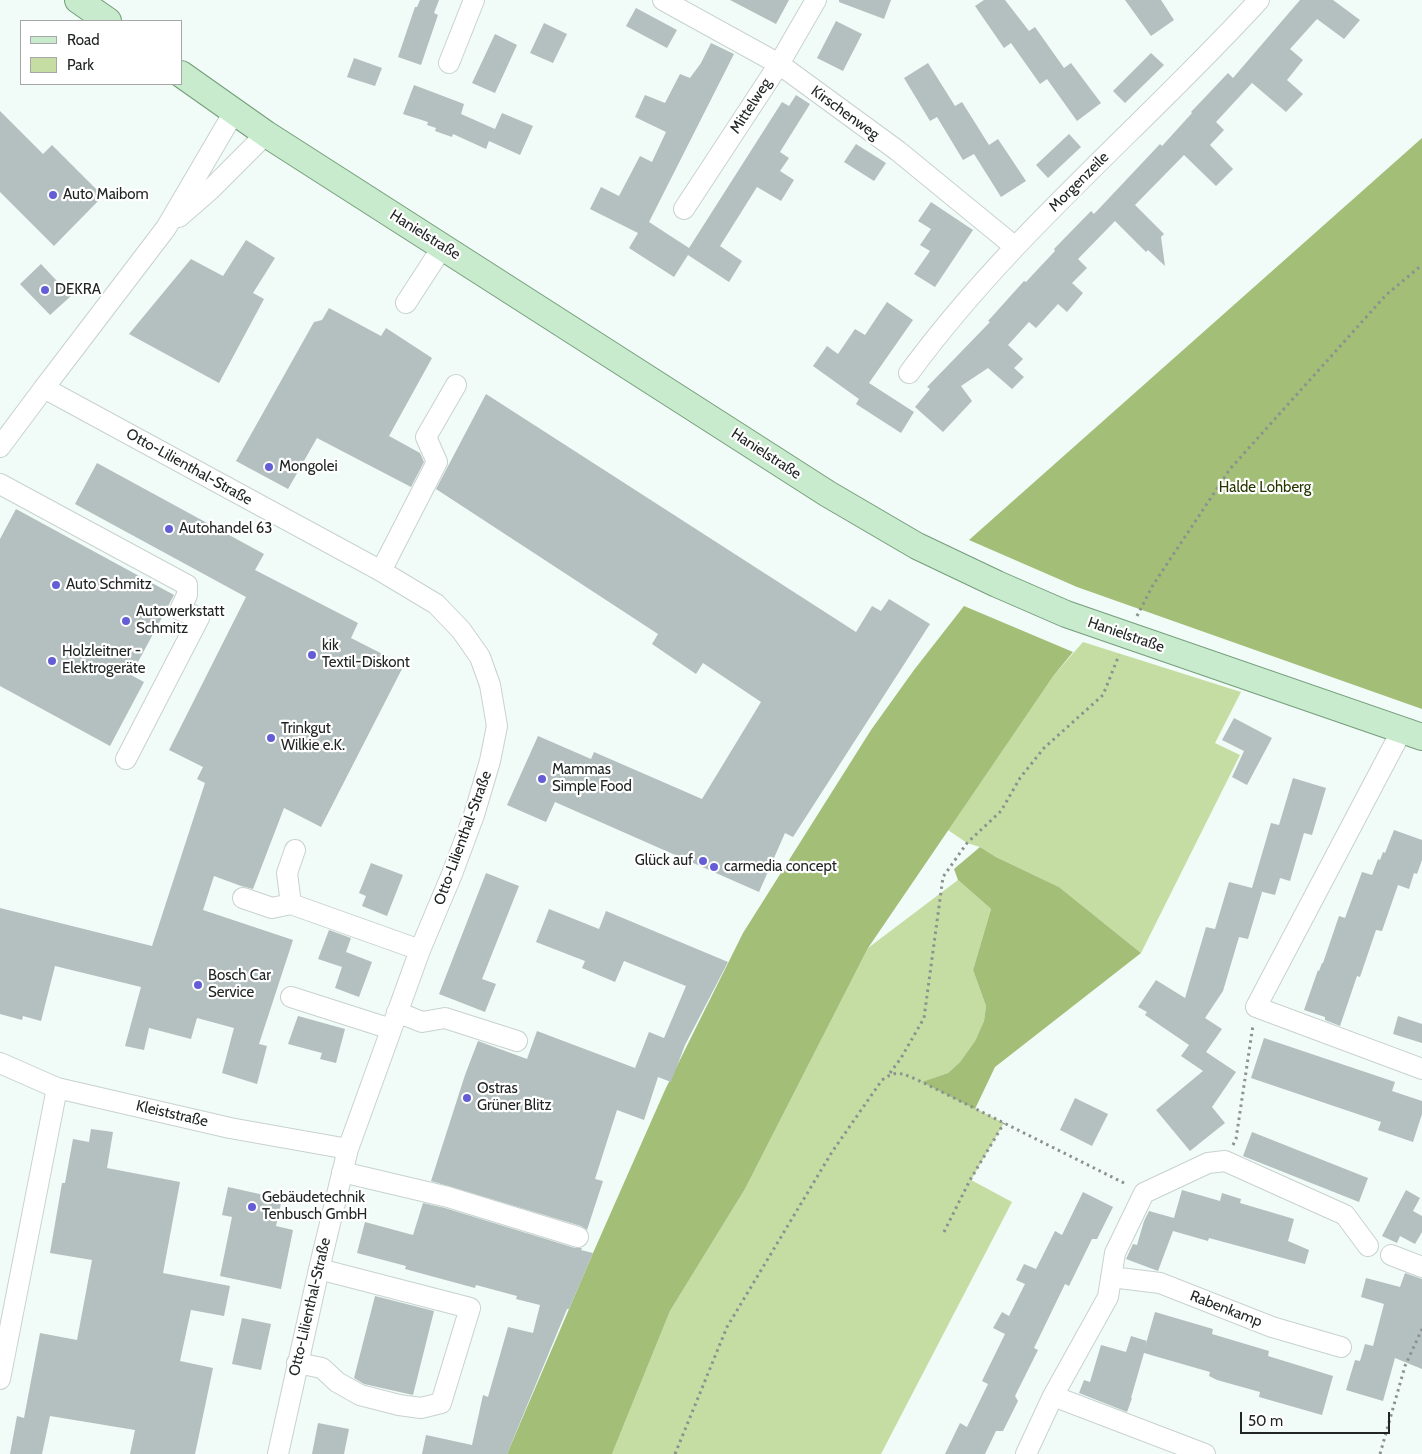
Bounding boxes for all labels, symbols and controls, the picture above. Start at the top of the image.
legend [20,20,182,85]
text: Road [67,31,100,49]
text: Park [67,56,94,74]
street label: Mittelweg [726,75,776,137]
street label: Kirschenweg [807,82,883,144]
street label: Morgenzeile [1045,148,1113,216]
place label: Auto Maibom [63,186,149,204]
marker: Auto Maibom [47,189,59,201]
street label: Hanielstraße [386,206,464,264]
place label: DEKRA [55,281,101,299]
marker: DEKRA [39,284,51,296]
street label: Otto-Lilienthal-Straße [123,425,255,509]
street label: Hanielstraße [728,425,804,483]
place label: Mongolei [279,458,338,476]
marker: Mongolei [263,461,275,473]
park label: Halde Lohberg [1219,479,1311,497]
place label: Autohandel 63 [179,520,272,538]
marker: Autohandel 63 [163,523,175,535]
place label: Auto Schmitz [66,576,152,594]
marker: Auto Schmitz [50,579,62,591]
place label: Autowerkstatt Schmitz [136,603,224,638]
street label: Hanielstraße [1085,614,1167,656]
marker: Autowerkstatt Schmitz [120,615,132,627]
place label: kik Textil-Diskont [322,637,410,672]
place label: Holzleitner - Elektrogeräte [62,643,146,678]
marker: kik Textil-Diskont [306,649,318,661]
marker: Holzleitner - Elektrogeräte [46,655,58,667]
place label: Trinkgut Wilkie e.K. [281,720,345,755]
marker: Trinkgut Wilkie e.K. [265,732,277,744]
place label: Mammas Simple Food [552,761,632,796]
street label: Otto-Lilienthal-Straße [430,769,496,907]
marker: Mammas Simple Food [536,773,548,785]
place label: Glück auf [635,852,693,870]
marker: Glück auf [697,855,709,867]
place label: carmedia concept [724,858,837,876]
marker: carmedia concept [708,861,720,873]
place label: Bosch Car Service [208,967,271,1002]
marker: Bosch Car Service [192,979,204,991]
place label: Ostras Grüner Blitz [477,1080,551,1115]
marker: Ostras Grüner Blitz [461,1092,473,1104]
street label: Kleiststraße [134,1097,210,1131]
place label: Gebäudetechnik Tenbusch GmbH [262,1189,367,1224]
marker: Gebäudetechnik Tenbusch GmbH [246,1201,258,1213]
street label: Otto-Lilienthal-Straße [285,1236,335,1378]
street label: Rabenkamp [1187,1287,1265,1331]
scale bar [1242,1402,1392,1434]
text: 50 m [1248,1412,1283,1430]

